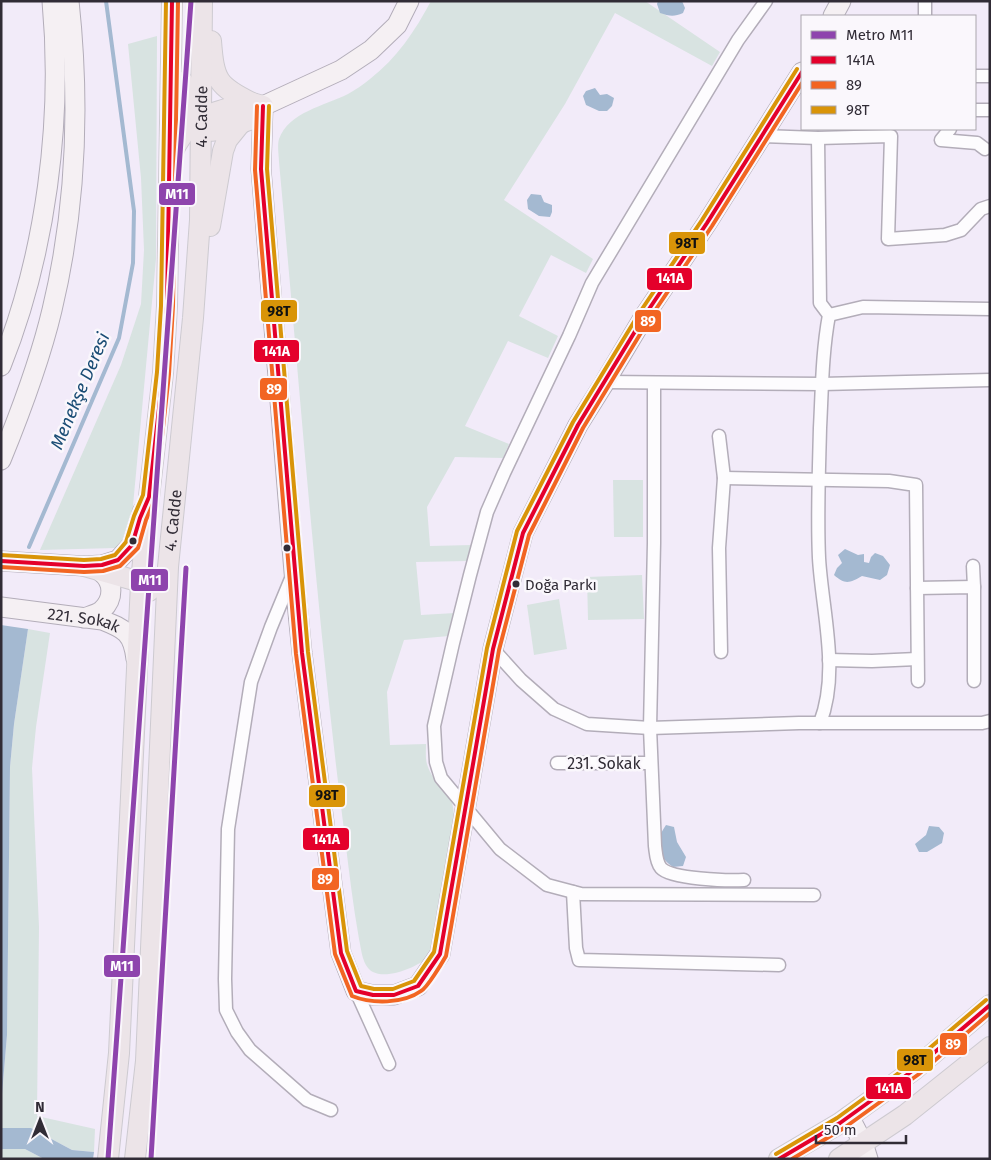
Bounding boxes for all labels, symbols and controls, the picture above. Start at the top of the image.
legend [801,15,976,130]
text: Metro M11 [846,26,914,44]
text: 141A [846,51,875,69]
text: 89 [846,76,862,94]
street label: 4. Cadde [192,86,211,148]
text: 98T [846,101,870,119]
line badge: M11 [158,182,196,206]
text: M11 [165,186,189,203]
line badge: 98T [668,231,706,255]
text: 98T [675,235,699,252]
line badge: 141A [646,267,693,291]
text: 141A [656,270,685,287]
line badge: 98T [260,299,298,323]
text: 98T [267,303,291,320]
line badge: 89 [634,309,662,333]
text: 89 [640,313,656,330]
water label: Menekşe Deresi [45,329,115,453]
line badge: 141A [253,339,300,363]
text: 141A [262,343,291,360]
line badge: 89 [259,377,288,401]
text: 89 [266,381,282,398]
street label: 4. Cadde [161,489,186,552]
unlabelled marker [128,536,138,546]
unlabelled marker [282,543,292,553]
line badge: M11 [130,568,169,592]
text: M11 [138,572,162,589]
place label: Doğa Parkı [525,576,597,594]
marker: Doğa Parkı [511,579,521,589]
street label: 221. Sokak [47,604,124,637]
street label: 231. Sokak [567,754,641,773]
line badge: 98T [308,784,346,808]
text: 98T [315,787,339,804]
line badge: 141A [302,827,350,851]
text: 141A [312,831,341,848]
line badge: 89 [311,867,340,891]
text: 89 [317,871,333,888]
line badge: M11 [103,954,141,978]
text: M11 [110,958,134,975]
line badge: 89 [939,1032,968,1056]
text: 89 [945,1036,961,1053]
line badge: 98T [896,1048,934,1072]
text: 98T [903,1052,927,1069]
line badge: 141A [865,1076,912,1100]
text: 141A [875,1080,904,1097]
north arrow [15,1095,65,1145]
text: N [35,1099,45,1116]
scale bar [816,1112,906,1144]
text: 50 m [824,1121,857,1139]

